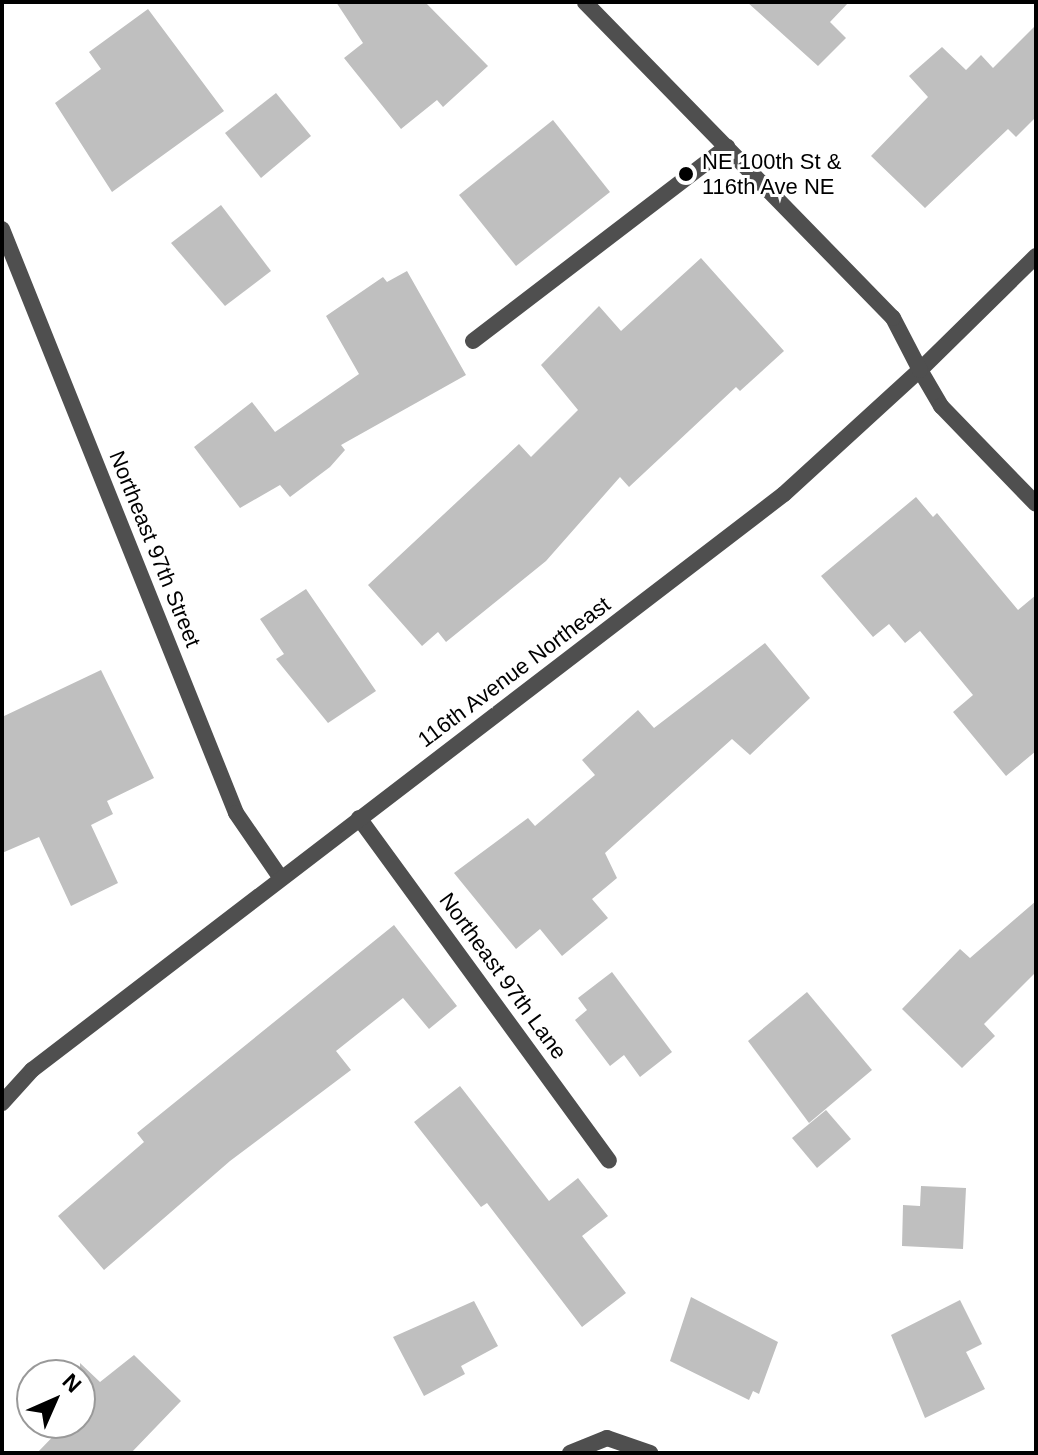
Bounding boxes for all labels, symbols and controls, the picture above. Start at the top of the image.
place label: NE 100th St & 116th Ave NE [702,148,841,200]
marker: NE 100th St & 116th Ave NE [677,165,695,183]
street label: Northeast 97th Street [104,447,206,651]
street label: 116th Avenue Northeast [412,591,616,753]
street label: Northeast 97th Lane [434,888,572,1064]
north arrow [16,1359,96,1439]
text: N [57,1369,86,1398]

